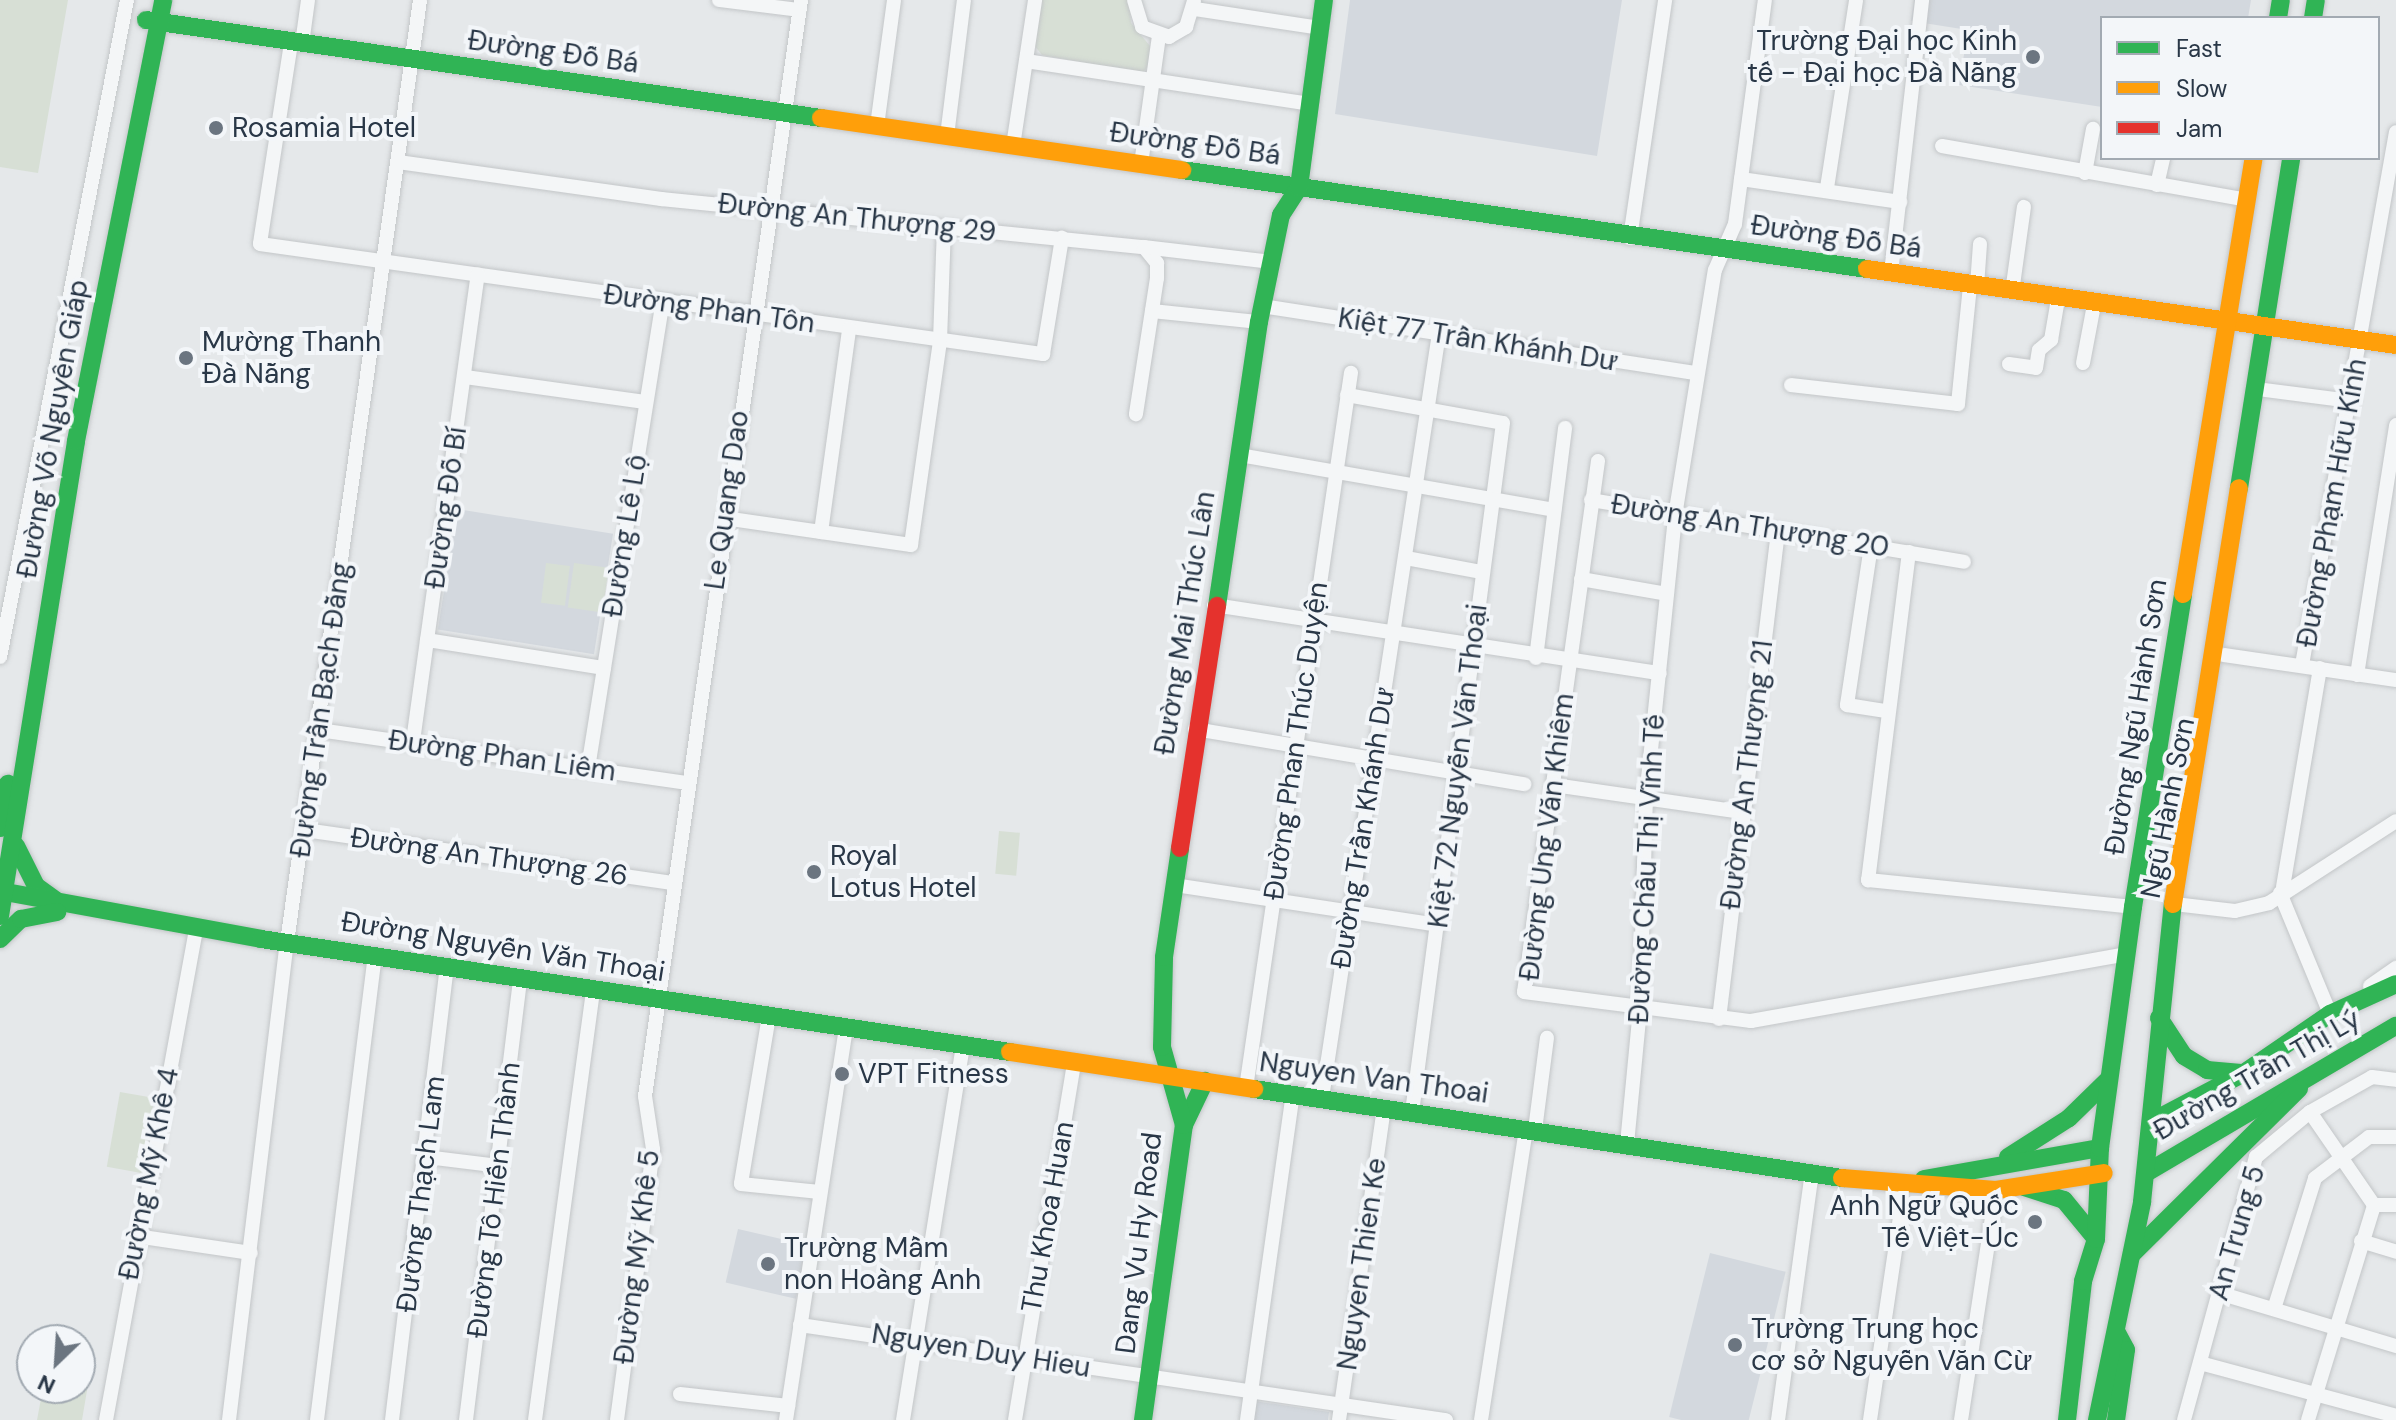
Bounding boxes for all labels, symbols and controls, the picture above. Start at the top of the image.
legend [2100,16,2380,160]
street label: Đường Đỗ Bá [465,23,641,81]
place label: Trường Đại học Kinh tế - Đại học Đà Nẵng [1747,24,2017,90]
text: Fast [2176,33,2222,64]
marker: Trường Đại học Kinh tế - Đại học Đà Nẵng [2024,48,2042,66]
text: Slow [2176,73,2227,104]
place label: Rosamia Hotel [232,111,416,145]
text: Jam [2176,113,2222,144]
street label: Đường Đỗ Bá [1107,115,1283,173]
marker: Rosamia Hotel [207,119,225,137]
street label: Đường An Thượng 29 [716,187,998,249]
street label: Đường Đỗ Bá [1748,208,1924,266]
street label: Đường Võ Nguyên Giáp [10,277,96,581]
street label: Đường Phan Tôn [601,278,817,340]
street label: Kiệt 77 Trần Khánh Dư [1336,301,1620,379]
place label: Mường Thanh Đà Nẵng [202,325,381,391]
marker: Mường Thanh Đà Nẵng [177,349,195,367]
street label: Đường Phạm Hữu Kính [2290,356,2374,650]
street label: Le Quang Dao [698,408,756,592]
street label: Đường Đỗ Bí [418,425,474,591]
street label: Đường Lê Lộ [596,452,654,620]
street label: Đường An Thượng 20 [1608,487,1892,565]
street label: Đường Mai Thúc Lân [1148,489,1222,757]
street label: Đường Trần Bạch Đằng [284,560,358,860]
street label: Đường Ngũ Hành Sơn [2098,577,2174,857]
street label: Đường Phan Thúc Duyện [1257,580,1335,902]
street label: Kiệt 72 Nguyễn Văn Thoại [1421,602,1495,930]
street label: Đường An Thượng 21 [1714,638,1780,912]
street label: Đường Trần Khánh Dư [1324,685,1402,971]
street label: Đường Ung Văn Khiêm [1513,691,1581,983]
street label: Đường Châu Thị Vĩnh Tế [1622,713,1672,1025]
street label: Ngũ Hành Sơn [2134,715,2202,901]
street label: Đường Phan Liêm [386,723,618,789]
street label: Đường An Thượng 26 [348,821,630,893]
place label: Royal Lotus Hotel [830,839,977,905]
marker: Royal Lotus Hotel [805,863,823,881]
street label: Đường Nguyễn Văn Thoại [339,905,667,989]
street label: Đường Trần Thị Lý [2148,1002,2366,1148]
street label: Nguyen Van Thoai [1257,1045,1491,1111]
place label: VPT Fitness [858,1057,1009,1091]
street label: Đường Tô Hiến Thành [460,1060,528,1340]
street label: Đường Mỹ Khê 4 [112,1065,186,1283]
marker: VPT Fitness [833,1065,851,1083]
street label: Đường Thạch Lam [390,1074,452,1314]
street label: Thu Khoa Huan [1015,1119,1081,1315]
street label: Dang Vu Hy Road [1109,1130,1169,1356]
street label: Đường Mỹ Khê 5 [607,1148,667,1366]
street label: Nguyen Thien Ke [1330,1156,1394,1372]
street label: An Trung 5 [2202,1162,2272,1304]
place label: Anh Ngữ Quốc Tế Việt-Úc [1829,1189,2019,1255]
marker: Anh Ngữ Quốc Tế Việt-Úc [2026,1213,2044,1231]
place label: Trường Mầm non Hoàng Anh [784,1231,981,1297]
marker: Trường Mầm non Hoàng Anh [759,1255,777,1273]
place label: Trường Trung học cơ sở Nguyễn Văn Cừ [1751,1312,2032,1378]
street label: Nguyen Duy Hieu [869,1317,1093,1385]
north arrow [16,1324,96,1404]
marker: Trường Trung học cơ sở Nguyễn Văn Cừ [1726,1336,1744,1354]
text: N [33,1368,60,1401]

